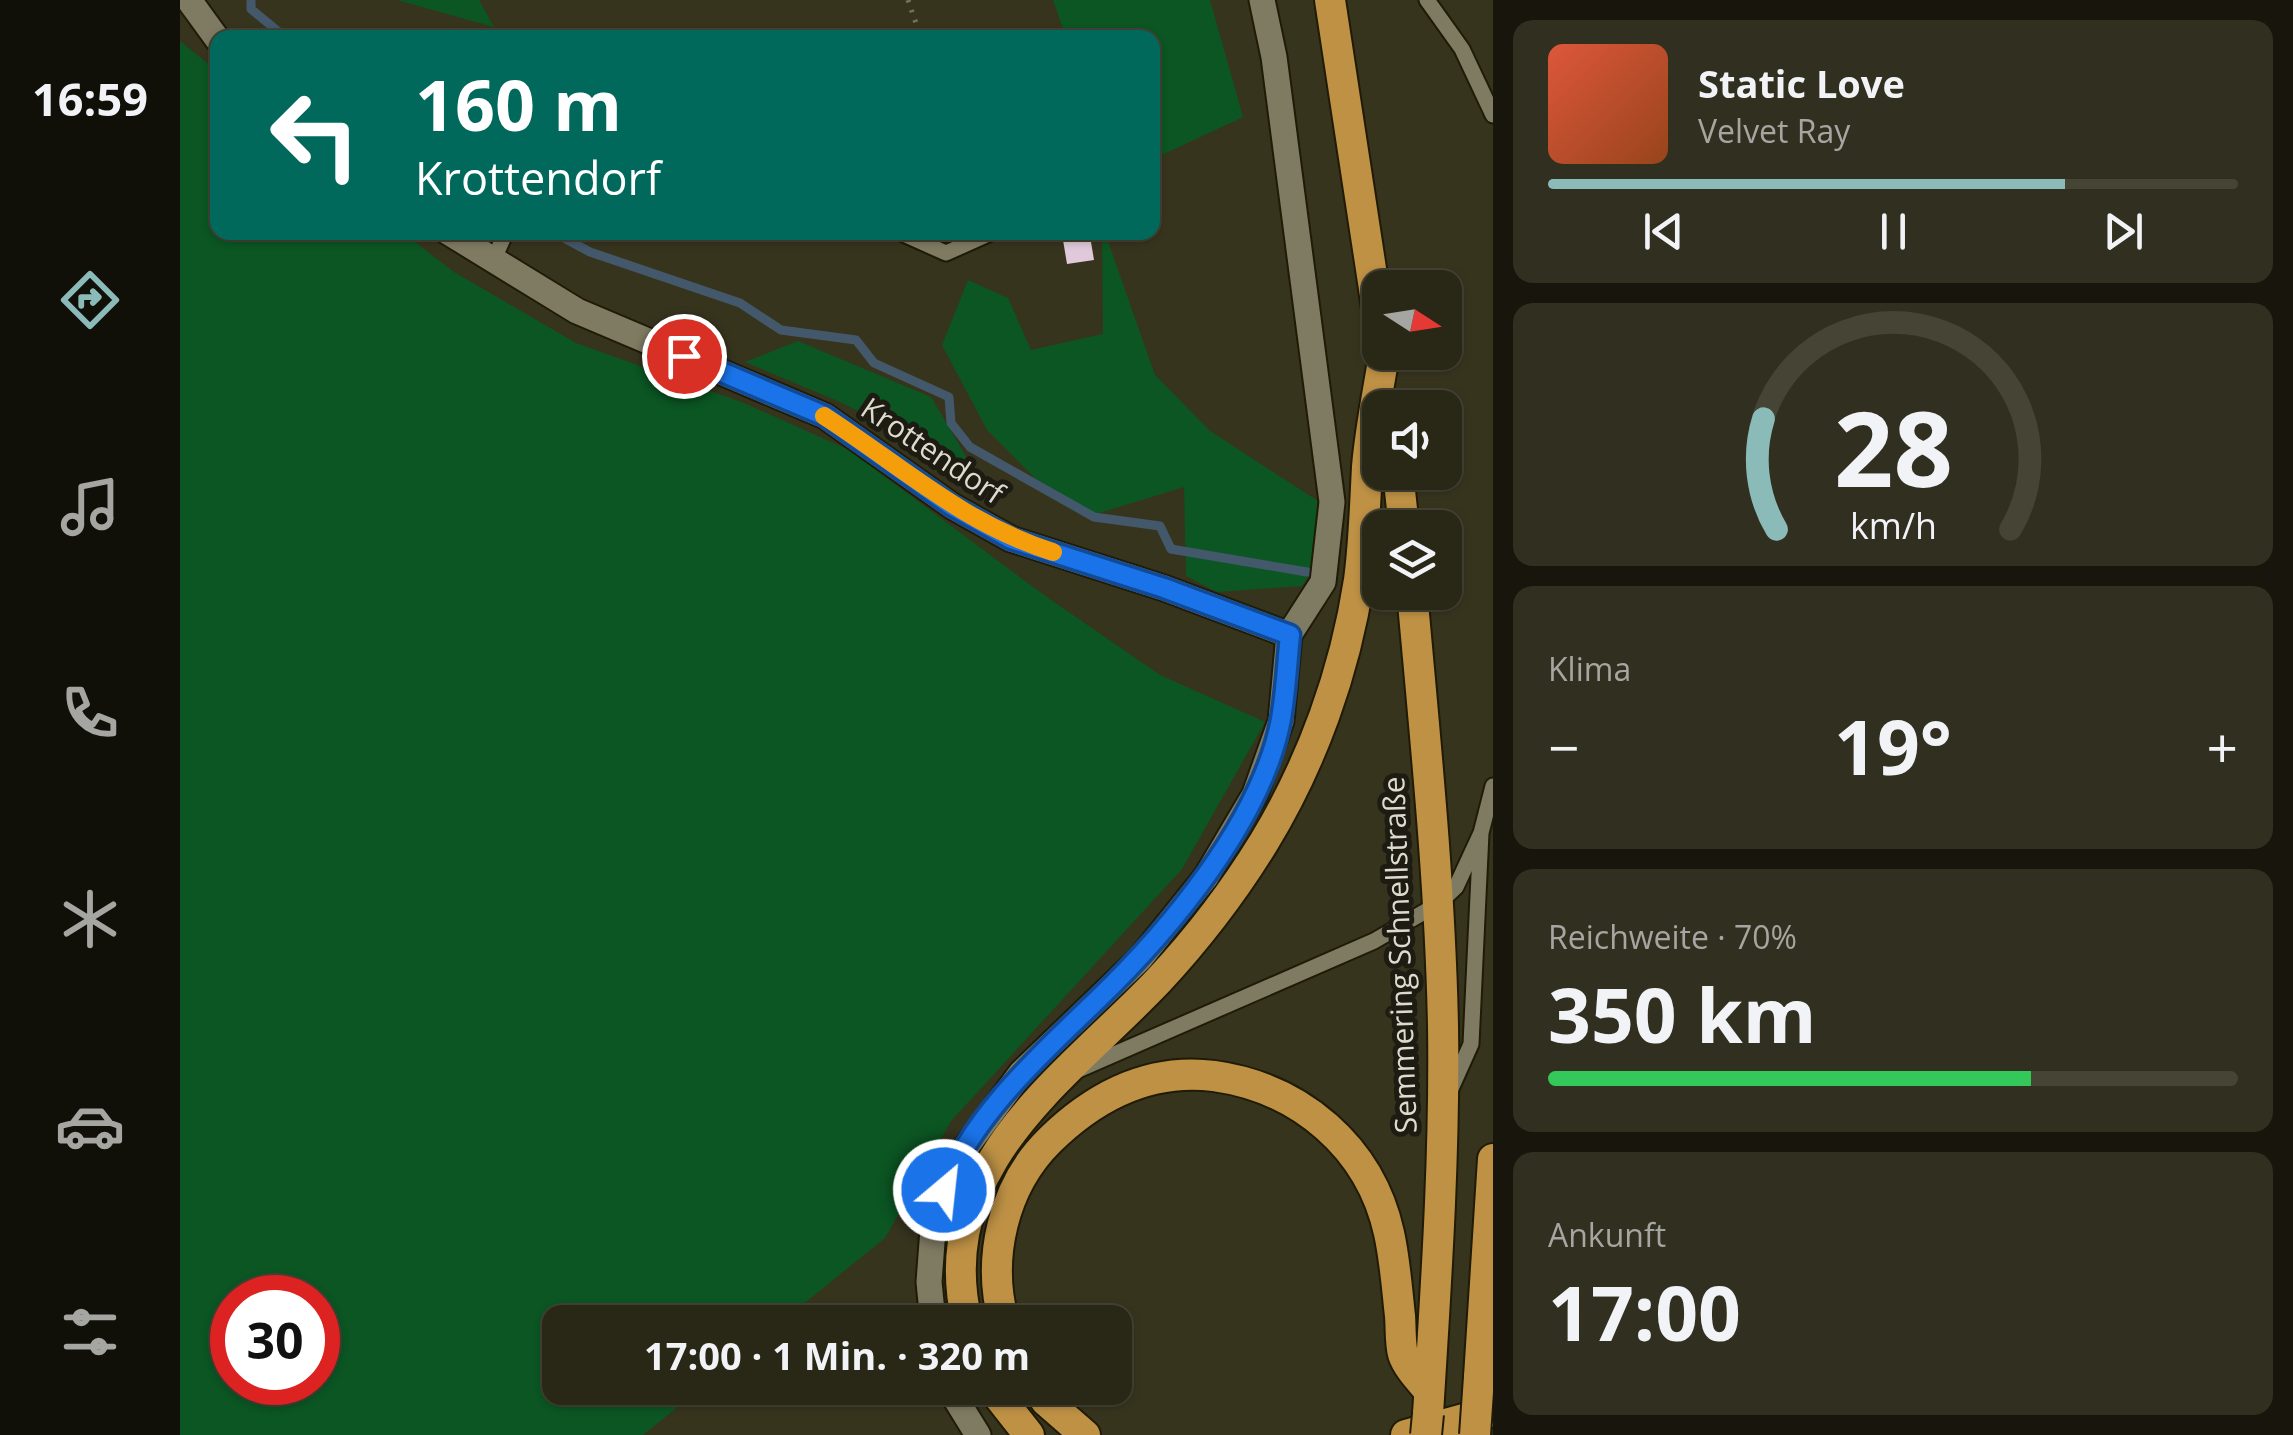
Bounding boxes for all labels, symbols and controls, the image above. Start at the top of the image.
text: 160 m [415,56,622,152]
text: Static Love [1698,57,1905,109]
text: 16:59 [32,68,148,129]
icon: left [250,70,380,200]
text: Velvet Ray [1698,109,1850,152]
text: Krottendorf [415,147,661,208]
icon: previous [1636,204,1691,259]
icon: pause [1866,204,1921,259]
icon: next [2096,204,2151,259]
icon: directions [55,265,125,335]
north arrow [1362,270,1462,370]
map controls [1362,270,1462,610]
pin [642,314,727,399]
icon: arrive [657,329,712,384]
text: 28 [1834,376,1952,517]
street label: Krottendorf [854,387,1014,514]
button: sound [1362,390,1462,490]
icon: music [55,472,125,542]
text: km/h [1850,501,1936,549]
button: layers [1362,510,1462,610]
text: Klima [1548,647,1631,690]
icon: phone [55,678,125,748]
text: 19° [1834,695,1952,797]
text: − [1548,709,1579,784]
text: + [2207,709,2238,784]
street label: Semmering Schnellstraße [1372,776,1426,1134]
icon: climate [55,884,125,954]
text: Reichweite · 70% [1548,915,1797,958]
text: 350 km [1548,963,1816,1065]
icon: car [55,1091,125,1161]
position arrow [892,1138,996,1242]
text: Ankunft [1548,1213,1666,1256]
text: 17:00 [1548,1261,1741,1363]
speed limit sign: 30 [210,1275,340,1405]
icon: filters [55,1297,125,1367]
text: 17:00 · 1 Min. · 320 m [644,1329,1030,1381]

